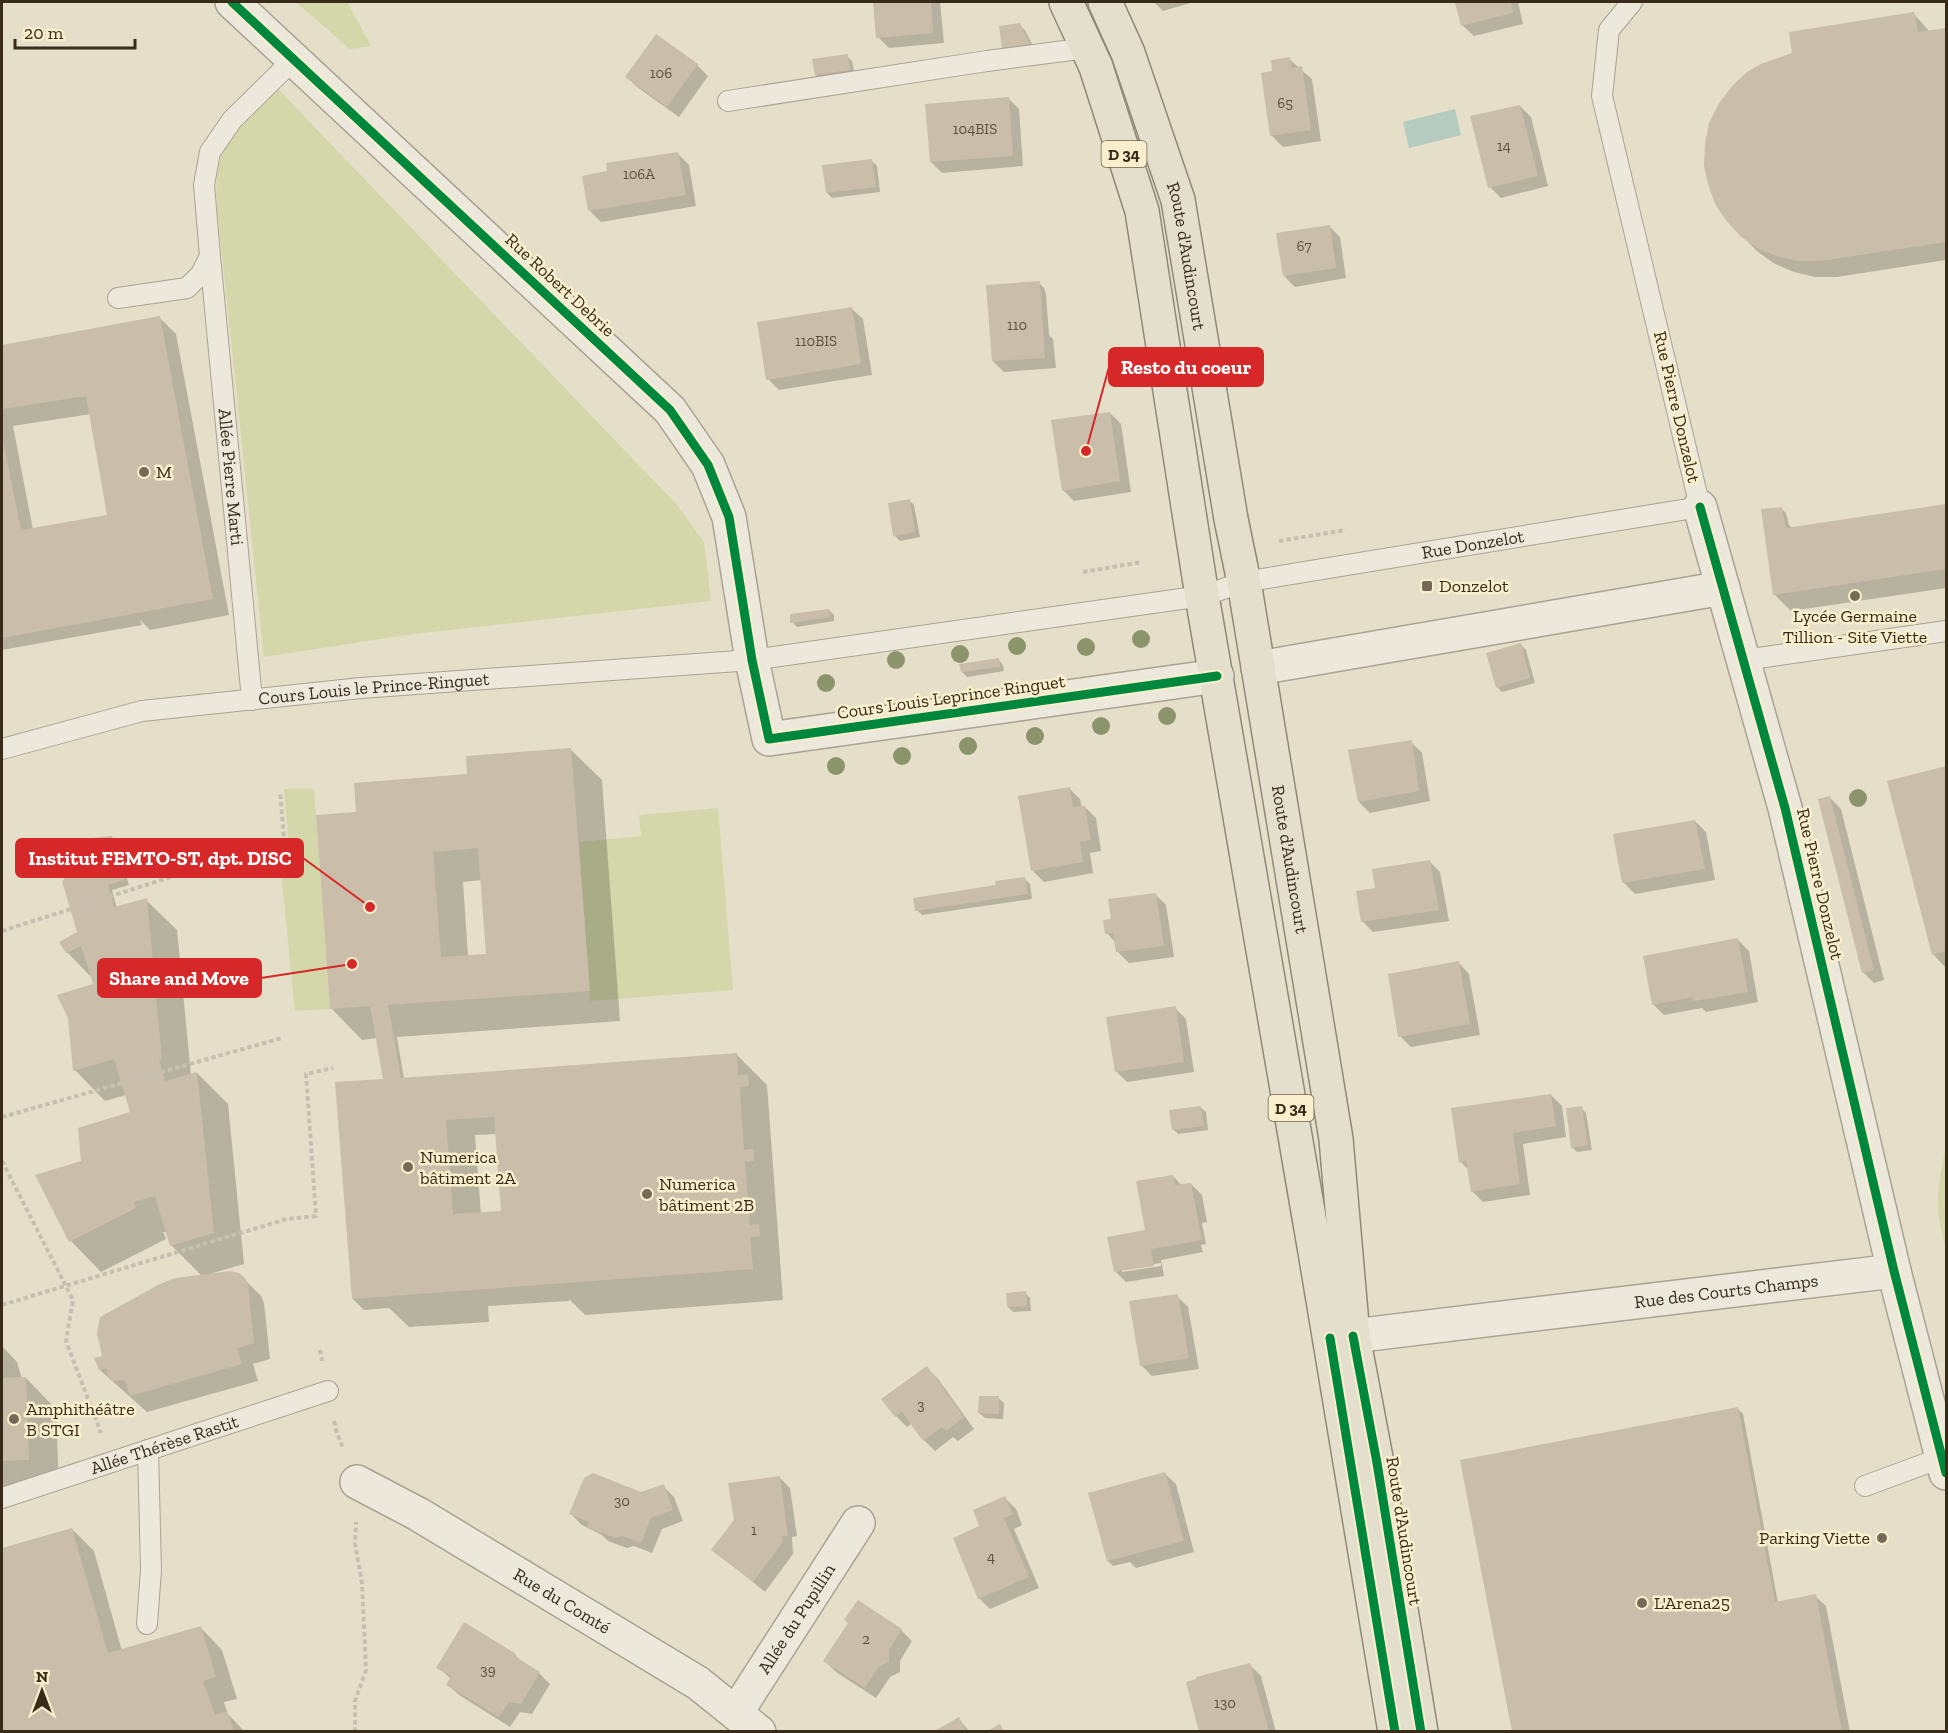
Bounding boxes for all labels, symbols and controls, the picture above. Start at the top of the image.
scale bar [15,12,135,50]
text: 20 m [24,22,64,44]
house number: 106 [650,64,672,82]
house number: 65 [1277,94,1293,112]
house number: 104BIS [953,120,997,138]
house number: 14 [1497,137,1511,155]
road number: D 34 [1102,141,1146,167]
house number: 106A [623,165,655,183]
street label: Route d'Audincourt [1162,179,1211,332]
street label: Rue Robert Debrie [501,229,619,341]
house number: 67 [1296,237,1312,255]
house number: 110 [1007,316,1027,334]
street label: Rue Pierre Donzelot [1649,329,1705,485]
house number: 110BIS [795,332,837,350]
callout: Resto du coeur [1109,348,1263,386]
text: Resto du coeur [1121,355,1251,379]
street label: Allée Pierre Marti [213,408,248,547]
place label: M [156,461,172,483]
marker: M [137,465,151,479]
street label: Rue Donzelot [1420,525,1526,564]
place label: Donzelot [1439,575,1509,597]
marker: Donzelot [1420,579,1434,593]
marker: Lycée Germaine Tillion - Site Viette [1848,589,1862,603]
place label: Lycée Germaine Tillion - Site Viette [1783,605,1927,648]
street label: Cours Louis le Prince-Ringuet [257,668,490,710]
street label: Cours Louis Leprince Ringuet [836,670,1067,724]
street label: Route d'Audincourt [1267,783,1313,936]
street label: Rue Pierre Donzelot [1792,806,1848,962]
callout: Institut FEMTO-ST, dpt. DISC [16,839,303,877]
text: Institut FEMTO-ST, dpt. DISC [28,846,292,870]
callout: Share and Move [98,959,261,997]
text: Share and Move [109,966,249,990]
road number: D 34 [1268,1095,1314,1121]
place label: Numerica bâtiment 2A [419,1146,516,1189]
marker: Numerica bâtiment 2A [401,1160,415,1174]
place label: Numerica bâtiment 2B [658,1173,754,1216]
marker: Numerica bâtiment 2B [640,1187,654,1201]
street label: Rue des Courts Champs [1633,1269,1820,1313]
house number: 3 [917,1396,925,1414]
place label: Amphithéâtre B STGI [26,1398,135,1441]
street label: Allée Thérèse Rastit [88,1410,242,1479]
marker: Amphithéâtre B STGI [7,1412,21,1426]
street label: Route d'Audincourt [1381,1455,1427,1607]
house number: 30 [614,1492,630,1510]
house number: 1 [751,1521,757,1539]
place label: Parking Viette [1759,1527,1870,1549]
marker: Parking Viette [1875,1531,1889,1545]
house number: 4 [987,1548,995,1566]
street label: Allée du Pupillin [753,1559,840,1678]
street label: Rue du Comté [509,1563,614,1639]
place label: L'Arena25 [1654,1592,1730,1614]
marker: L'Arena25 [1635,1596,1649,1610]
house number: 2 [862,1630,870,1648]
north arrow [12,1661,72,1721]
house number: 39 [480,1661,496,1679]
text: N [36,1667,48,1686]
house number: 130 [1214,1694,1236,1712]

